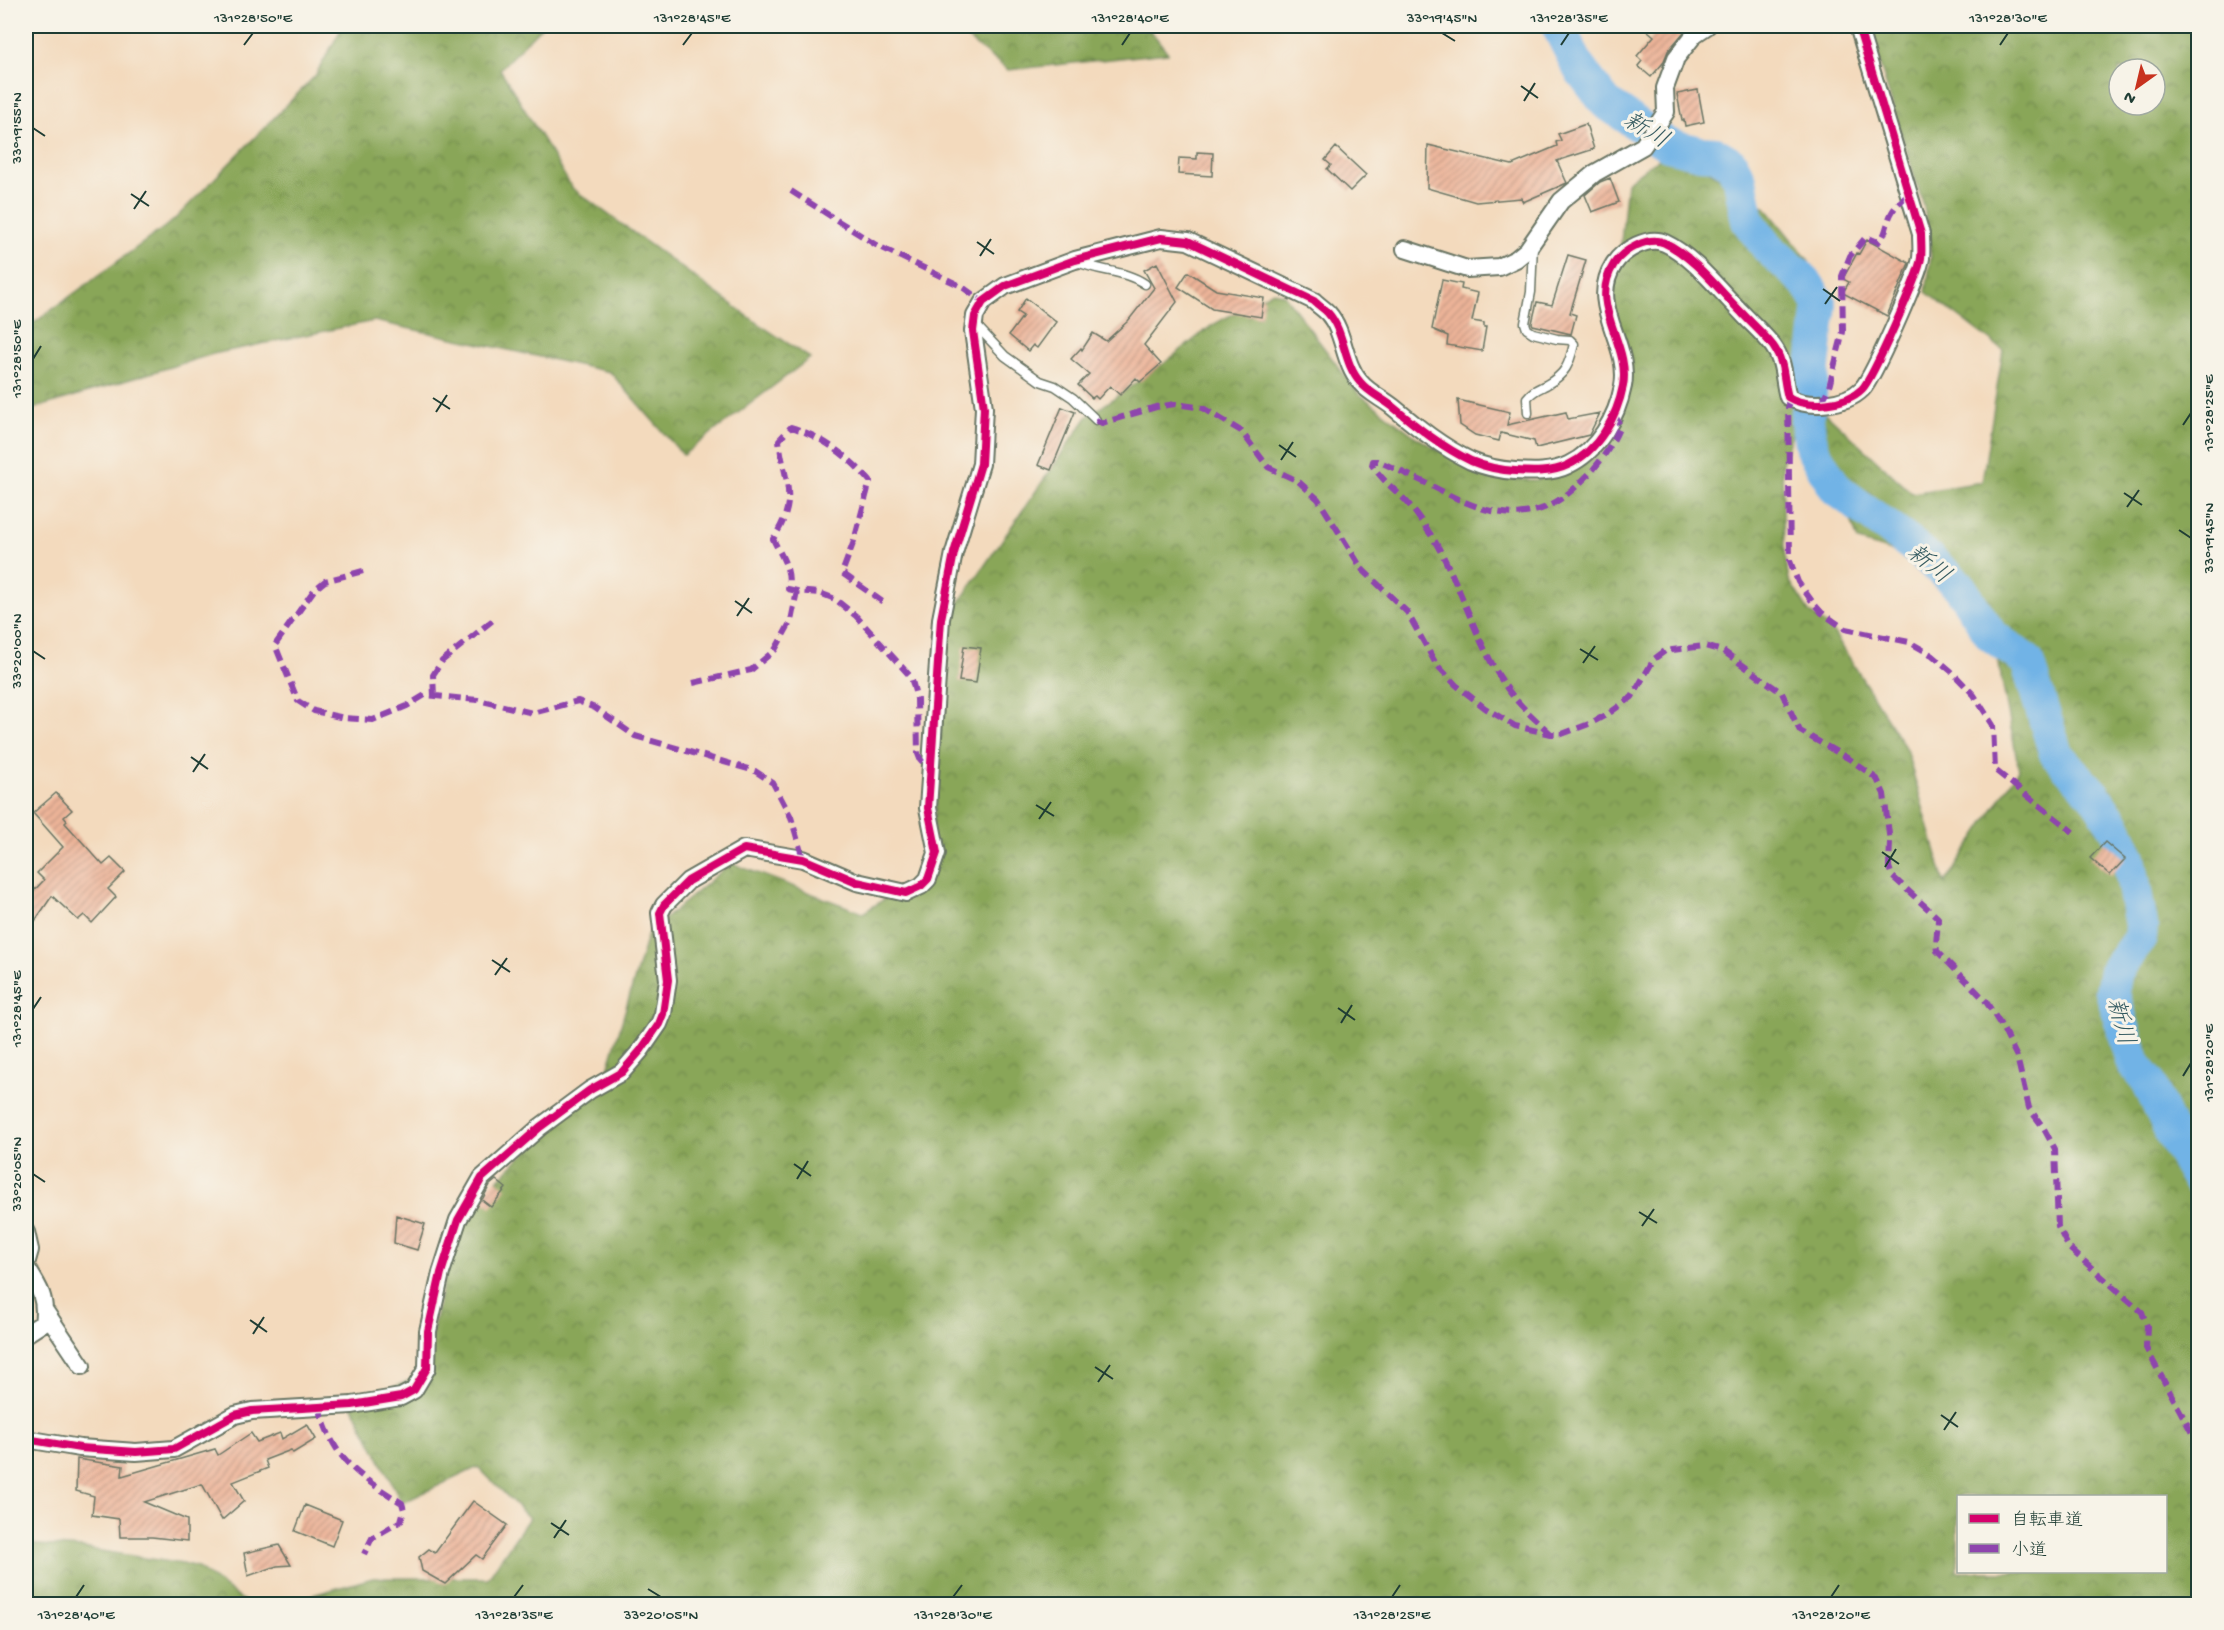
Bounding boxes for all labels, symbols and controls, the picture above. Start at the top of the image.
text: 131°28'50"E [213,10,293,28]
text: 131°28'45"E [653,10,731,28]
text: 131°28'40"E [1090,10,1169,28]
text: 33°19'45"N [1406,10,1478,28]
text: 131°28'35"E [1529,10,1608,28]
text: 131°28'30"E [1968,10,2048,28]
north arrow [2107,57,2167,117]
text: N [2120,85,2140,107]
text: 33°19'55"N [9,92,27,165]
water label: 新川 [1617,107,1673,157]
text: 131°28'50"E [9,319,27,399]
text: 131°28'25"E [2201,374,2219,452]
text: 33°19'45"N [2201,502,2219,574]
water label: 新川 [1900,540,1956,592]
text: 33°20'00"N [9,613,27,690]
text: 131°28'45"E [9,970,27,1048]
water label: 新川 [2098,995,2139,1049]
text: 131°28'20"E [2201,1024,2219,1103]
text: 33°20'05"N [9,1137,27,1212]
legend [1957,1495,2167,1573]
text: 自転車道 [2011,1510,2083,1532]
text: 小道 [2011,1540,2047,1562]
text: 131°28'40"E [36,1607,115,1625]
text: 131°28'35"E [474,1607,553,1625]
text: 33°20'05"N [623,1607,698,1625]
text: 131°28'30"E [913,1607,993,1625]
text: 131°28'25"E [1353,1607,1431,1625]
text: 131°28'20"E [1791,1607,1870,1625]

